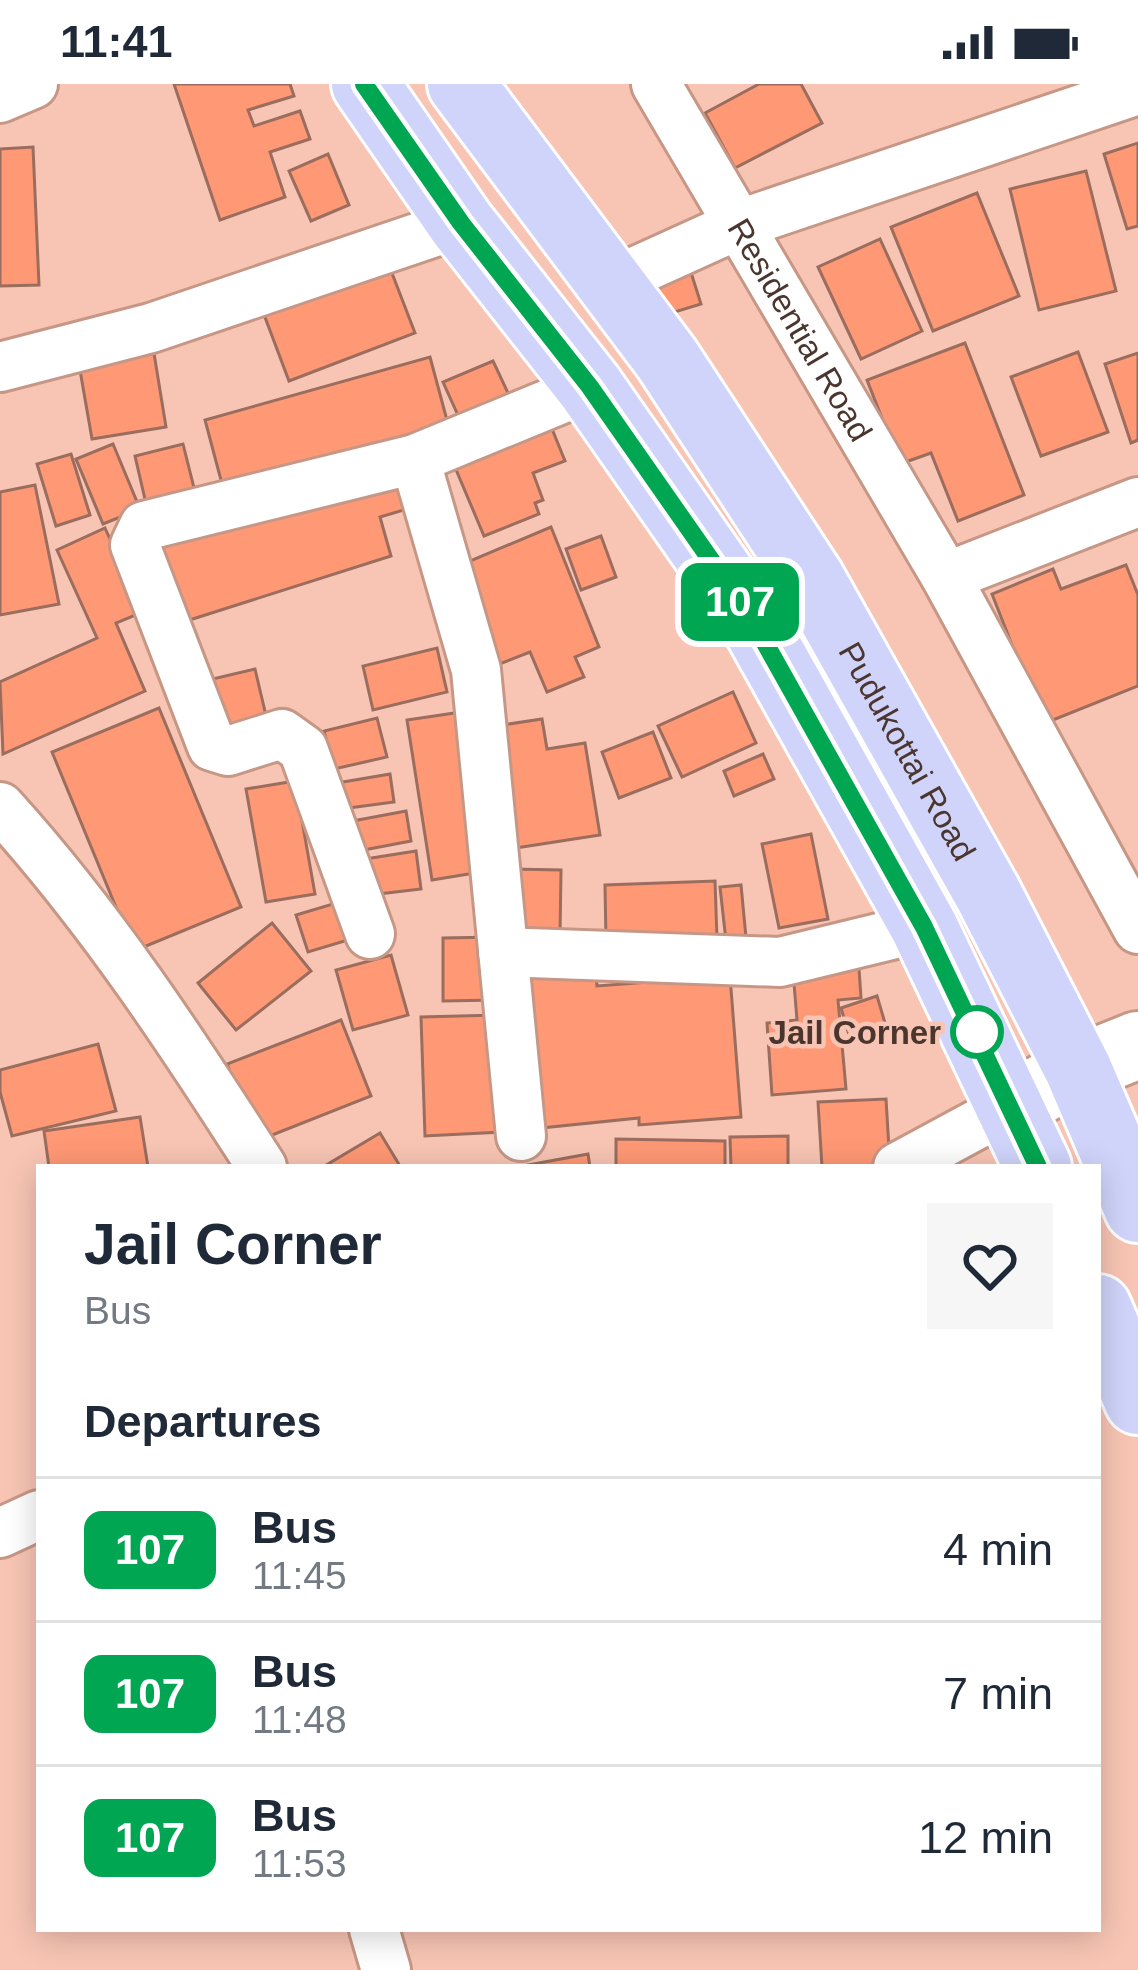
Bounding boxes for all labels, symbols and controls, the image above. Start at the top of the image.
text: 11:41 [60,16,173,67]
street label: Residential Road [721,212,880,447]
line badge: 107 [671,563,809,641]
text: 107 [705,578,775,625]
street label: Pudukottai Road [832,636,984,867]
marker: Jail Corner [952,1007,1002,1057]
place label: Jail Corner [769,1014,941,1051]
button: heart [927,1203,1053,1329]
text: Jail Corner [84,1212,382,1276]
text: Bus [84,1289,151,1332]
text: Departures [84,1396,322,1447]
text: Bus [252,1502,337,1553]
text: 4 min [943,1524,1053,1575]
text: 107 [115,1526,185,1573]
text: 11:45 [252,1554,347,1597]
text: Bus [252,1646,337,1697]
text: 7 min [943,1668,1053,1719]
text: 107 [115,1670,185,1717]
text: 11:48 [252,1698,347,1741]
text: Bus [252,1790,337,1841]
text: 12 min [918,1812,1053,1863]
text: 107 [115,1814,185,1861]
text: 11:53 [252,1842,347,1885]

